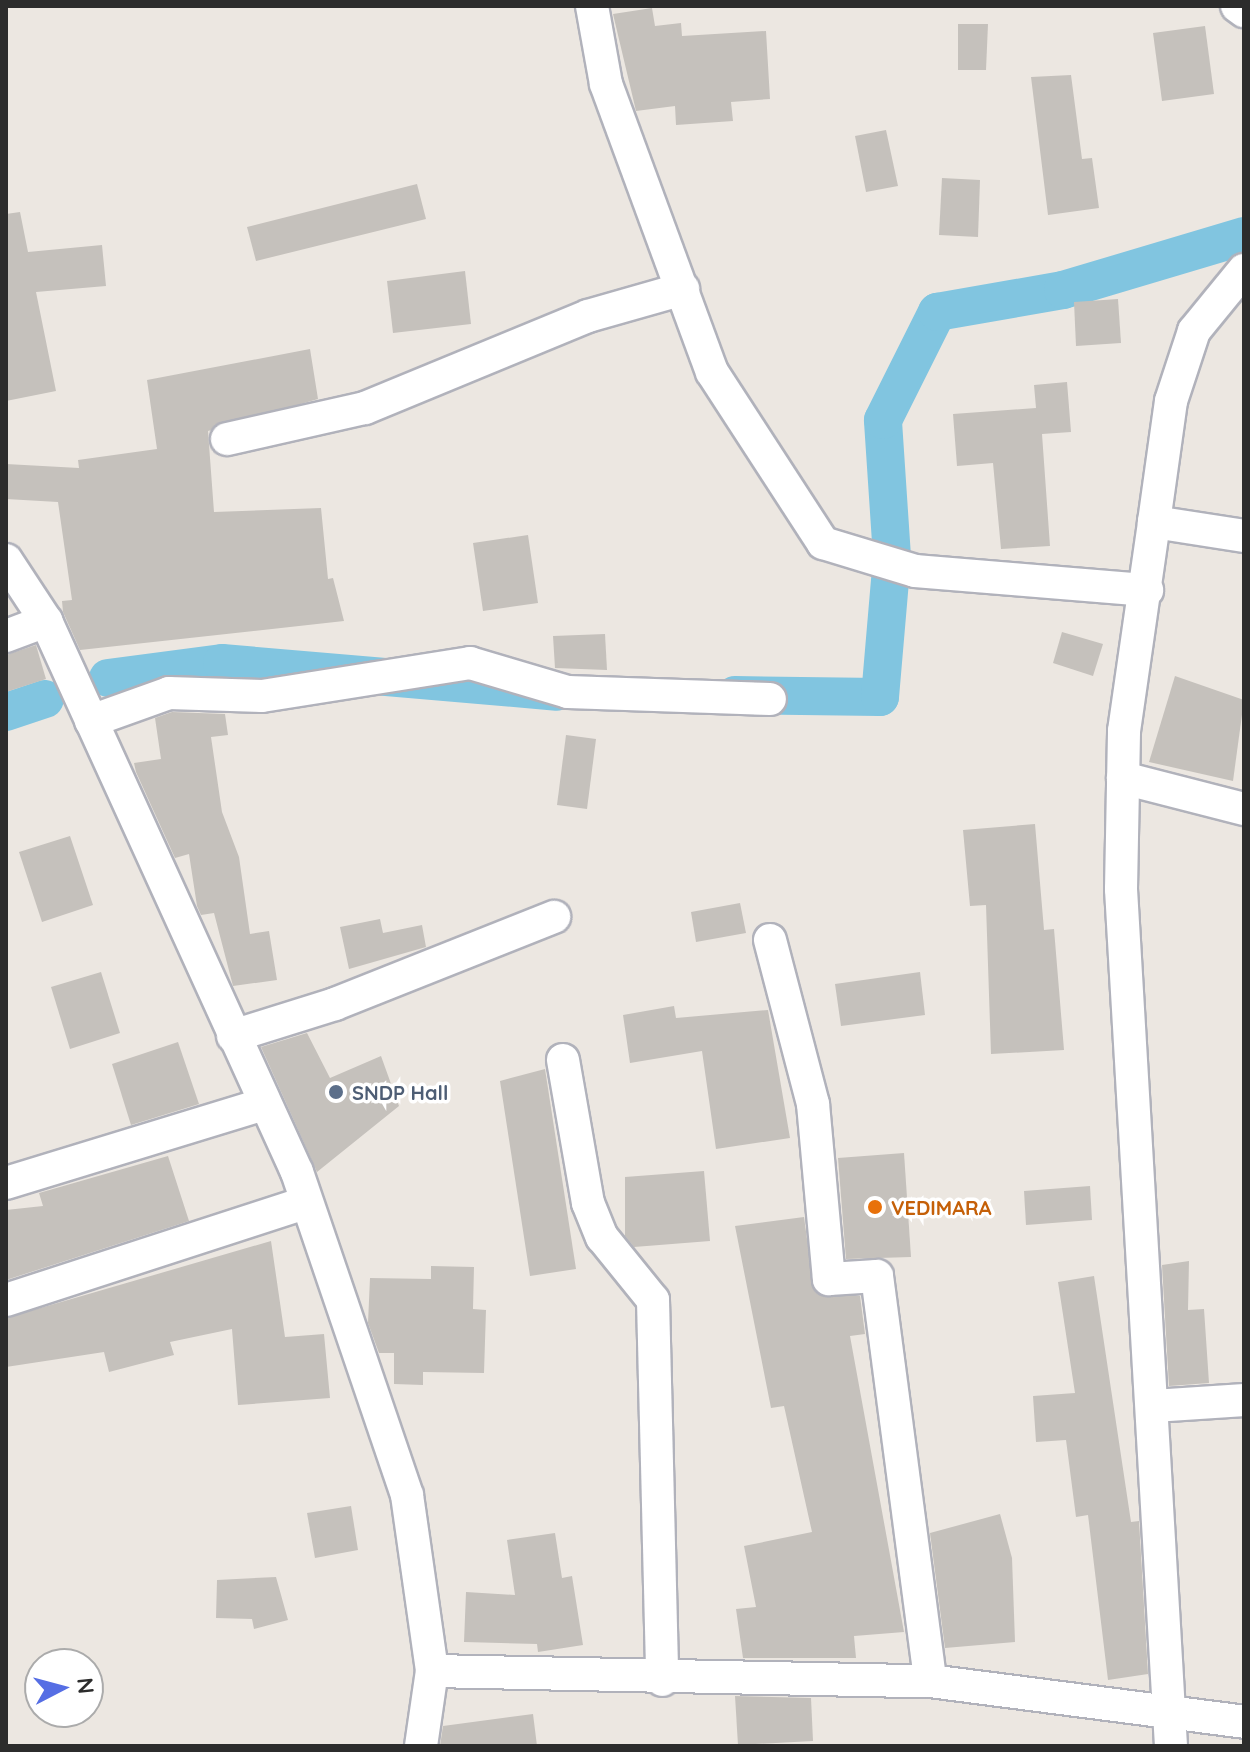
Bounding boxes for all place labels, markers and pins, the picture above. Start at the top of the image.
place label: SNDP Hall [352,1080,448,1104]
marker: SNDP Hall [327,1083,345,1101]
place label: VEDIMARA [891,1195,991,1219]
marker: VEDIMARA [866,1198,884,1216]

